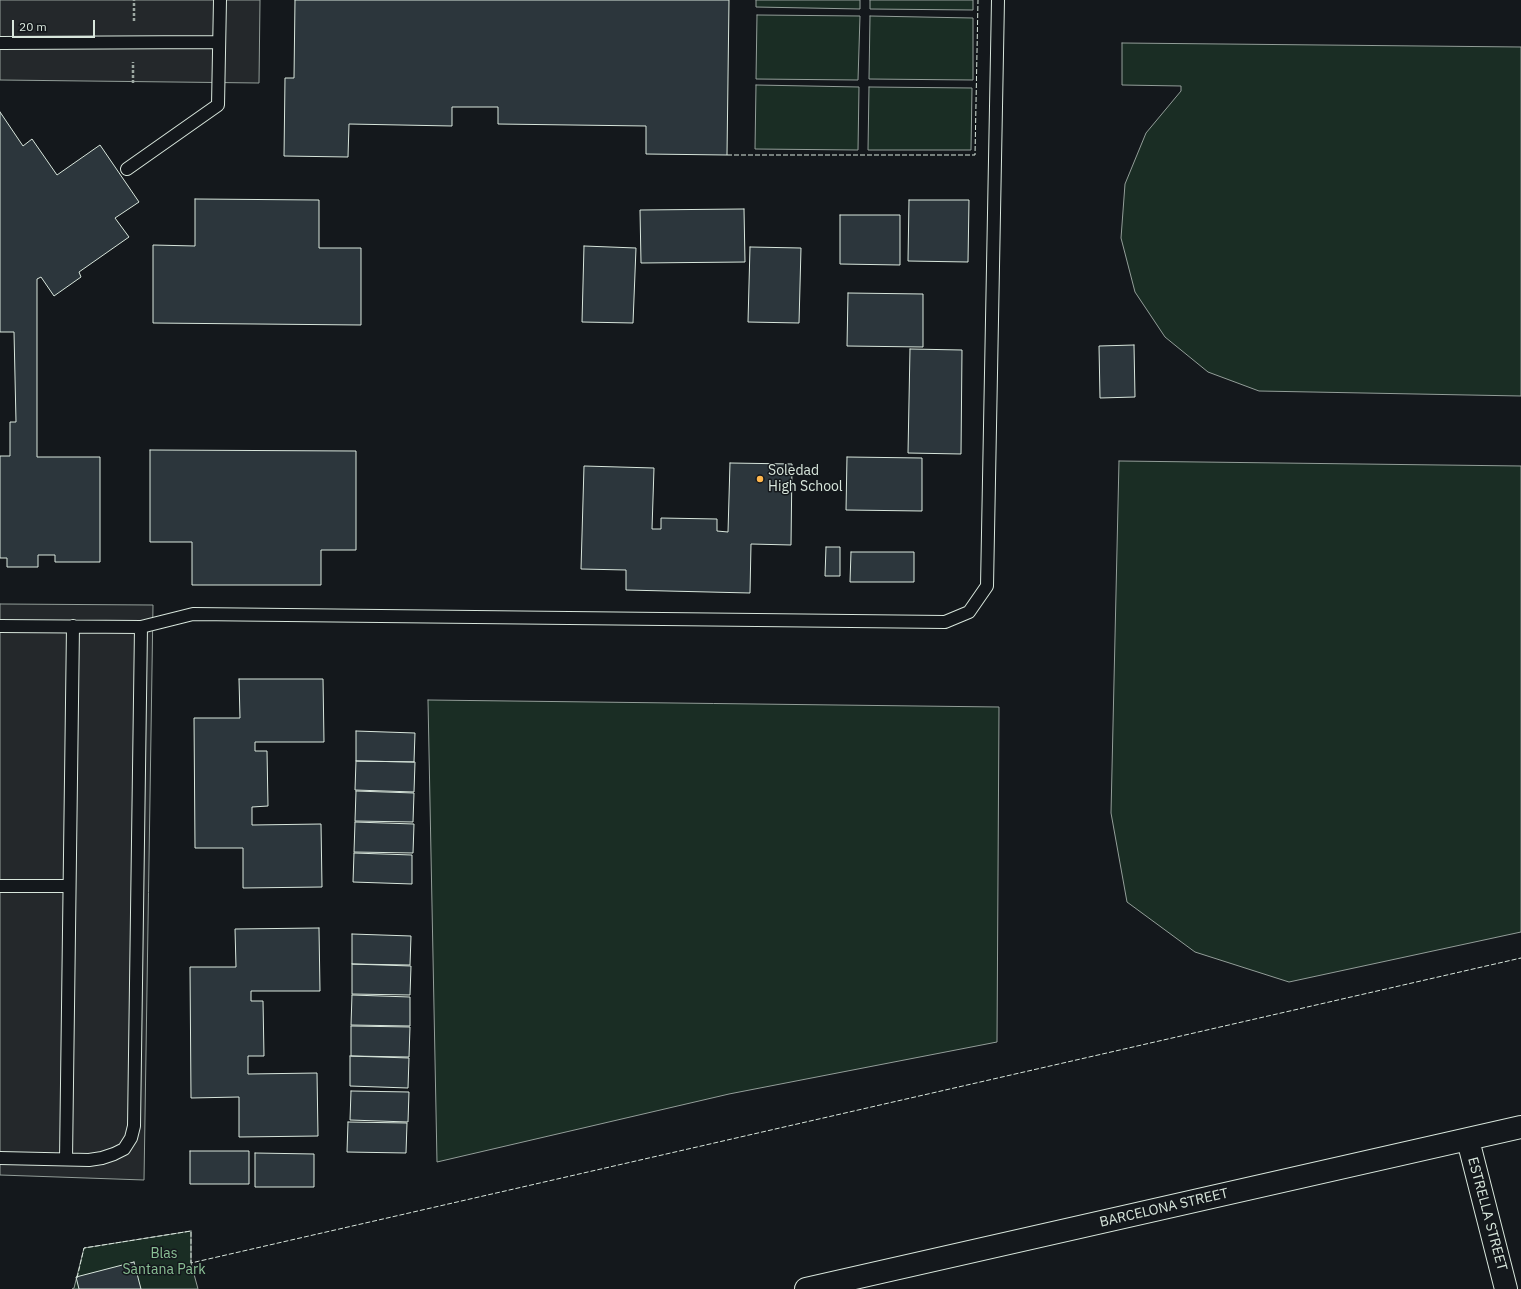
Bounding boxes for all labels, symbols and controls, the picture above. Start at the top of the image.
scale bar [14,12,97,38]
text: 20 m [19,19,47,34]
place label: Soledad High School [768,463,843,496]
marker: Soledad High School [755,474,765,484]
street label: ESTRELLA STREET [1464,1155,1510,1273]
street label: BARCELONA STREET [1098,1185,1230,1231]
park label: Blas Santana Park [122,1246,206,1278]

